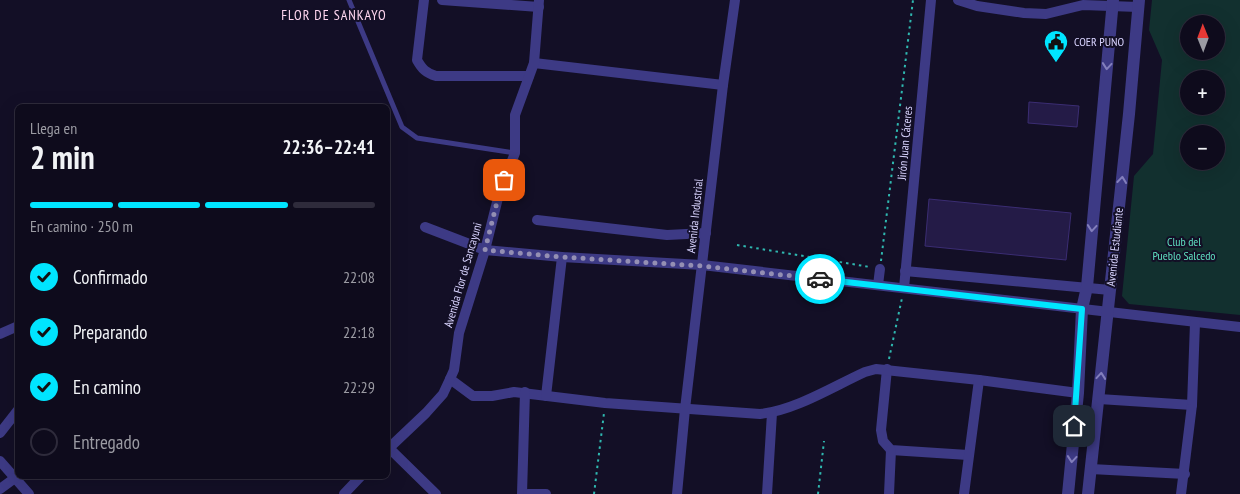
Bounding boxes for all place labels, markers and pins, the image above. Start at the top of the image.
public building icon: COER PUNO [1043,29,1069,63]
place label: COER PUNO [1074,34,1124,49]
pin [483,159,525,201]
pin [1053,405,1095,447]

